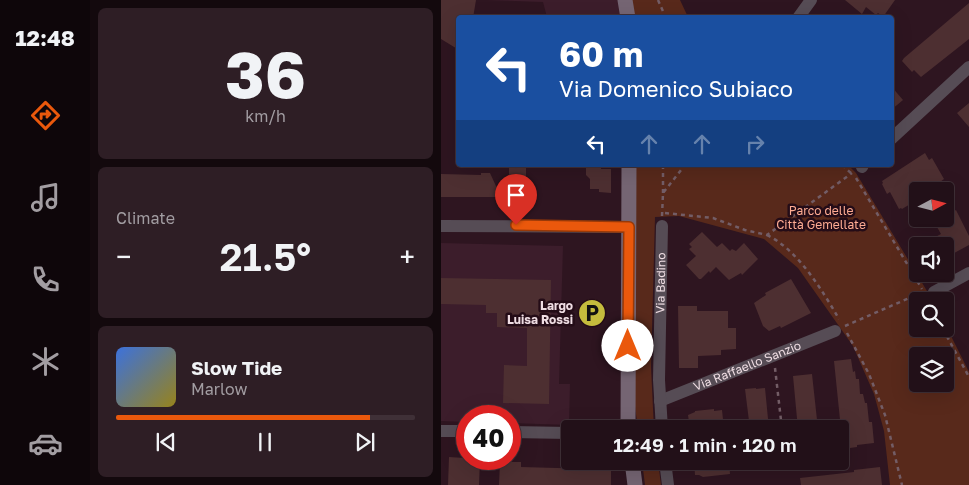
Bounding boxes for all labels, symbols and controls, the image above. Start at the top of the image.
text: 12:48 [15,24,75,51]
text: 60 m [559,33,643,75]
text: 36 [225,34,306,112]
icon: left [476,35,541,100]
text: Via Domenico Subiaco [559,75,793,102]
icon: directions [28,98,63,133]
text: km/h [245,106,286,126]
icon: left [582,130,610,158]
icon: ahead [635,130,663,158]
icon: ahead [688,130,716,158]
icon: right [741,130,769,158]
pin [495,174,537,225]
icon: music [28,180,63,215]
icon: arrive [502,181,530,209]
north arrow [909,182,953,228]
map controls [909,182,954,392]
park label: Parco delle Città Gemellate [776,203,866,232]
text: Climate [116,208,175,228]
text: 21.5° [220,234,311,279]
button: sound [909,237,954,282]
text: − [116,240,131,273]
text: + [400,240,415,273]
street label: Via Badino [652,252,668,314]
icon: phone [28,262,63,297]
button: search [909,292,954,337]
place label: Largo Luisa Rossi [507,298,573,327]
parking icon: Largo Luisa Rossi [577,298,607,328]
position arrow [601,319,653,371]
street label: Via Raffaello Sanzio [691,337,803,394]
icon: climate [28,344,63,379]
button: layers [909,347,954,392]
text: Slow Tide [191,356,282,379]
text: Marlow [191,379,247,399]
speed limit sign: 40 [456,405,521,470]
icon: car [28,426,63,461]
icon: previous [152,428,180,456]
icon: pause [251,428,279,456]
icon: next [351,428,379,456]
text: 12:49 · 1 min · 120 m [613,433,797,456]

